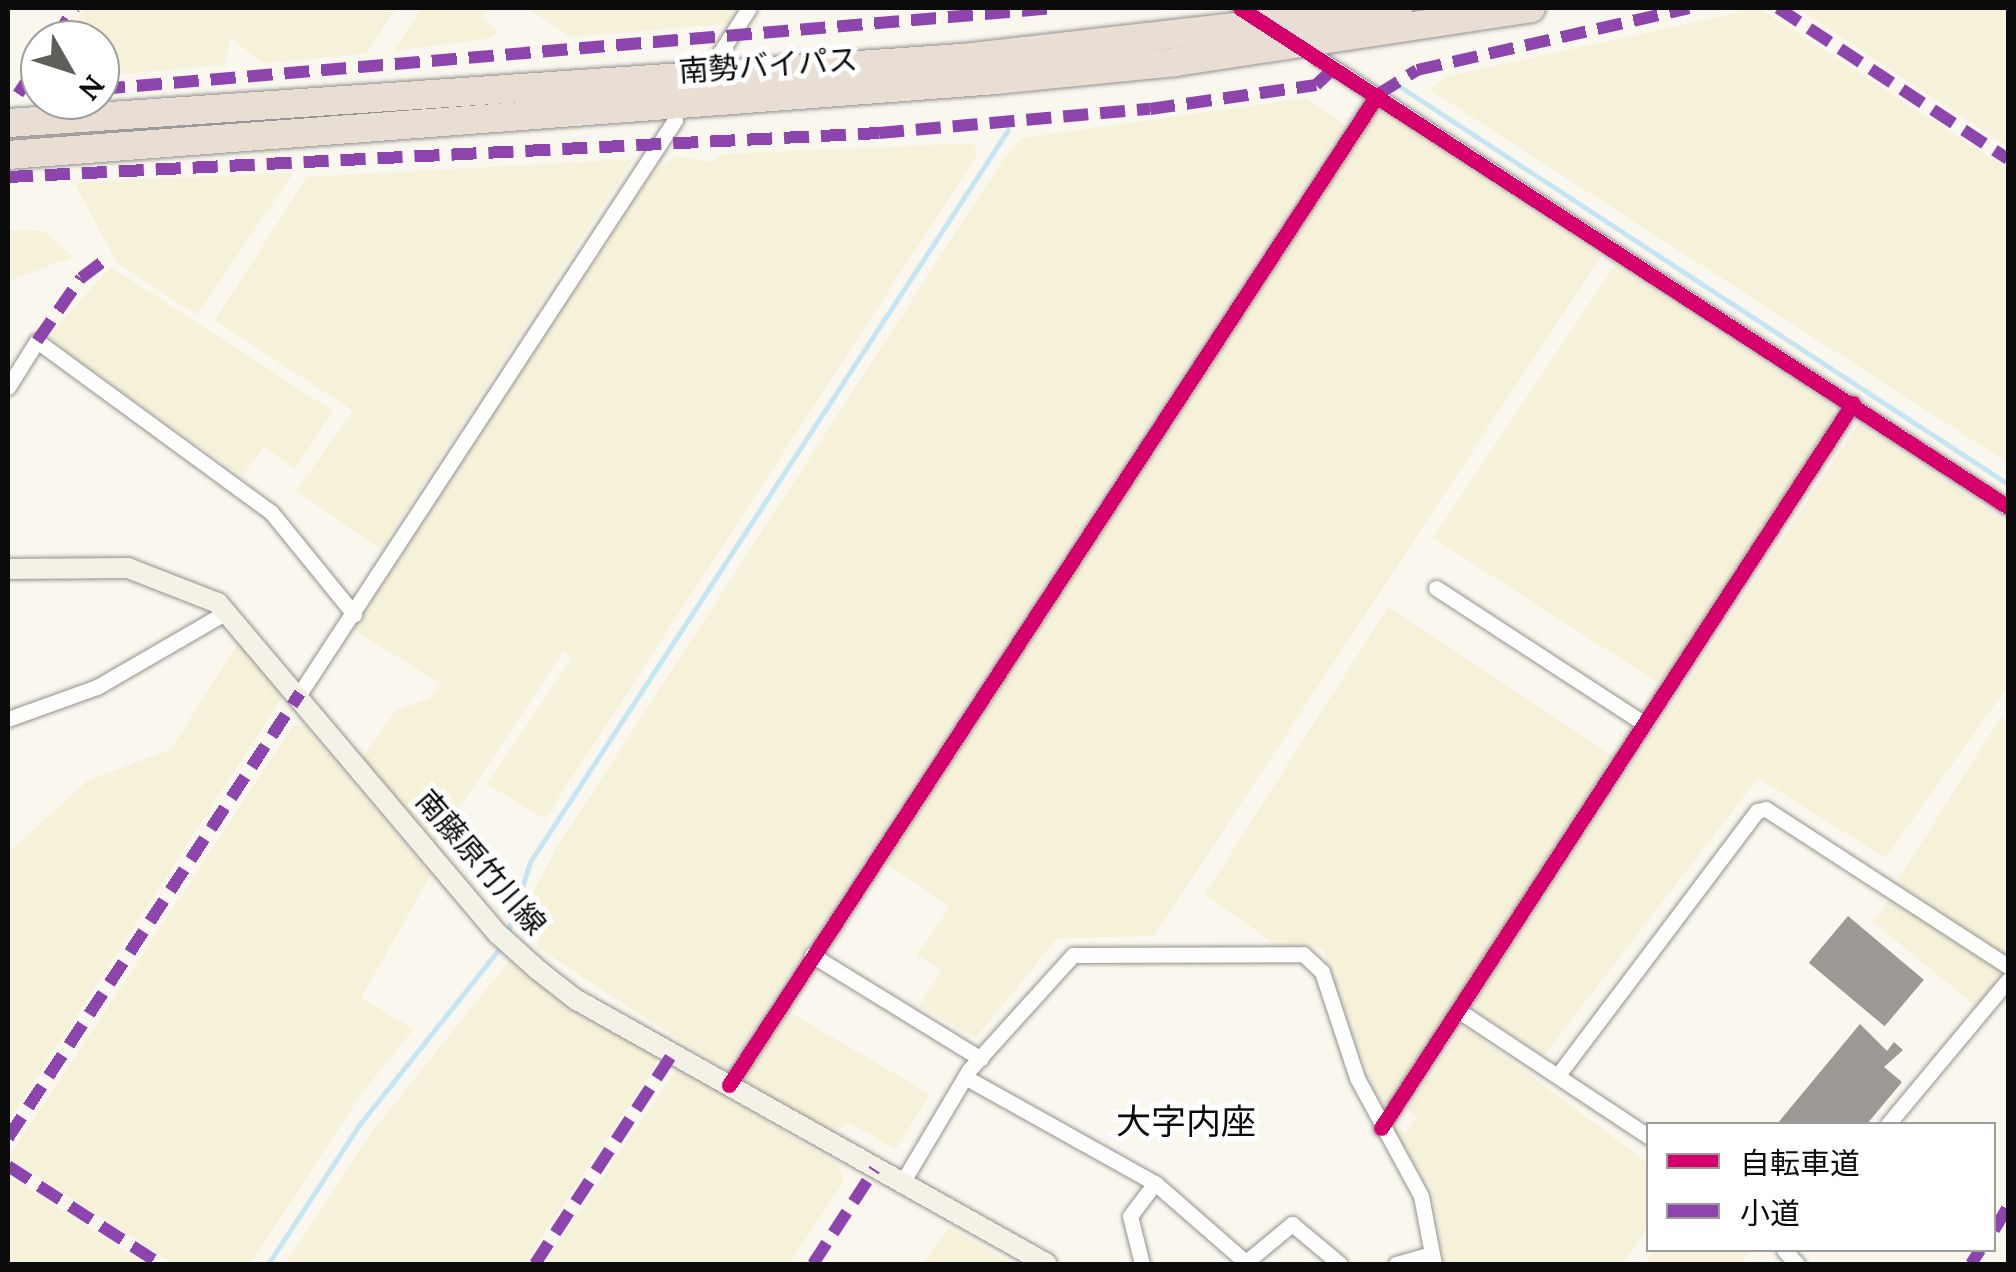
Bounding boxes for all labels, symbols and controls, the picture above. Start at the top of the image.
north arrow [20,20,120,120]
street label: 南勢バイパス [677,41,859,89]
text: N [71,68,113,107]
street label: 南藤原竹川線 [408,782,554,942]
district label: 大字内座 [1116,1101,1256,1143]
legend [1646,1122,1996,1252]
text: 自転車道 [1740,1144,1860,1182]
text: 小道 [1740,1194,1800,1232]

